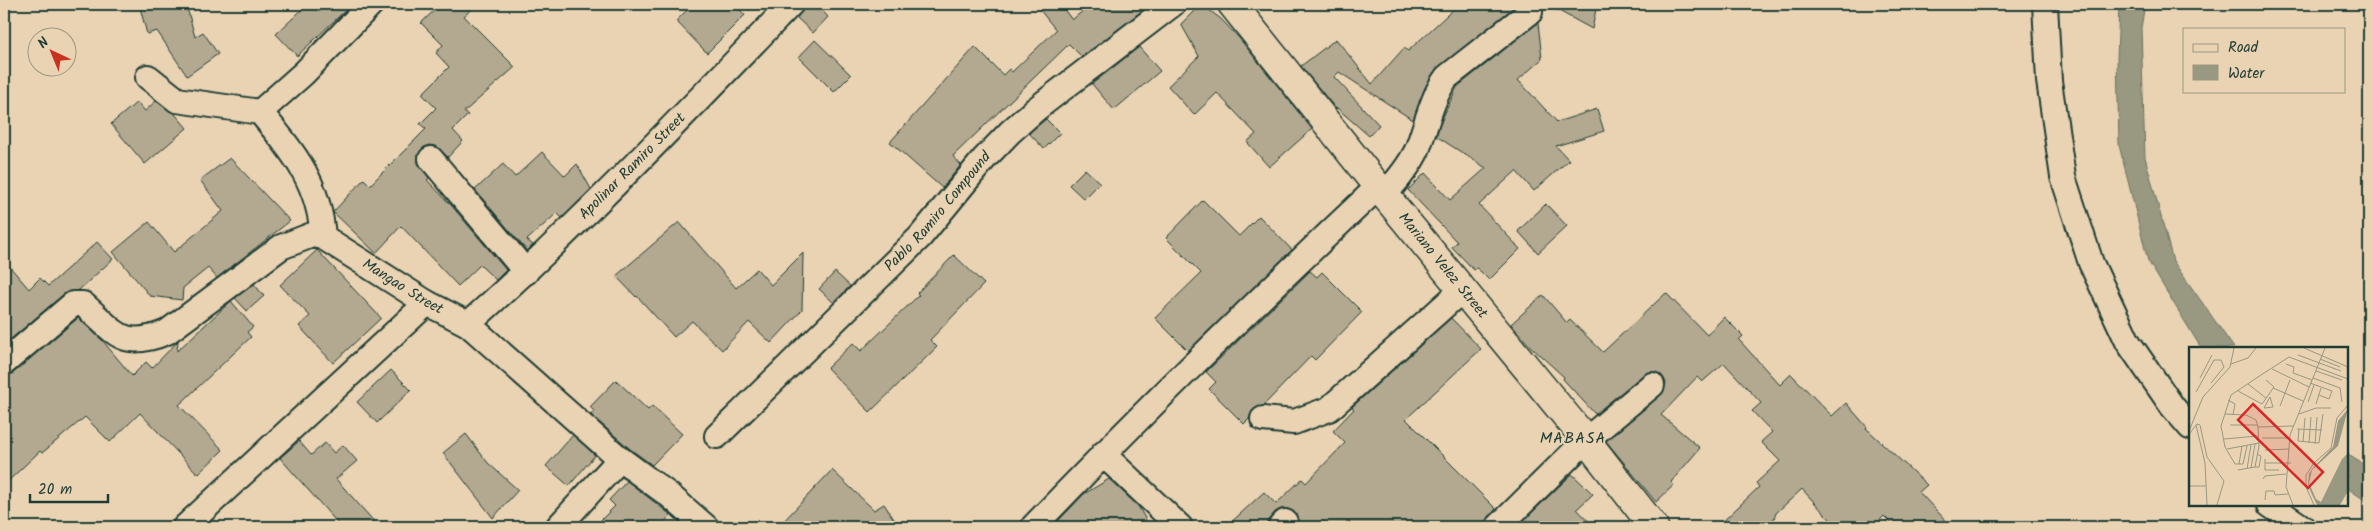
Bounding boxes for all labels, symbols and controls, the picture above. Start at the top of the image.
north arrow [28,28,78,78]
legend [2183,28,2346,92]
text: N [33,32,55,54]
text: Road [2228,36,2259,60]
text: Water [2228,62,2265,86]
street label: Apolinar Ramiro Street [574,107,692,226]
street label: Pablo Ramiro Compound [879,146,997,278]
street label: Mariano Velez Street [1392,207,1494,324]
street label: Mangao Street [357,253,448,321]
inset map [2189,347,2348,506]
district label: MABASA [1540,426,1606,451]
scale bar [30,471,108,503]
text: 20 m [38,478,72,502]

